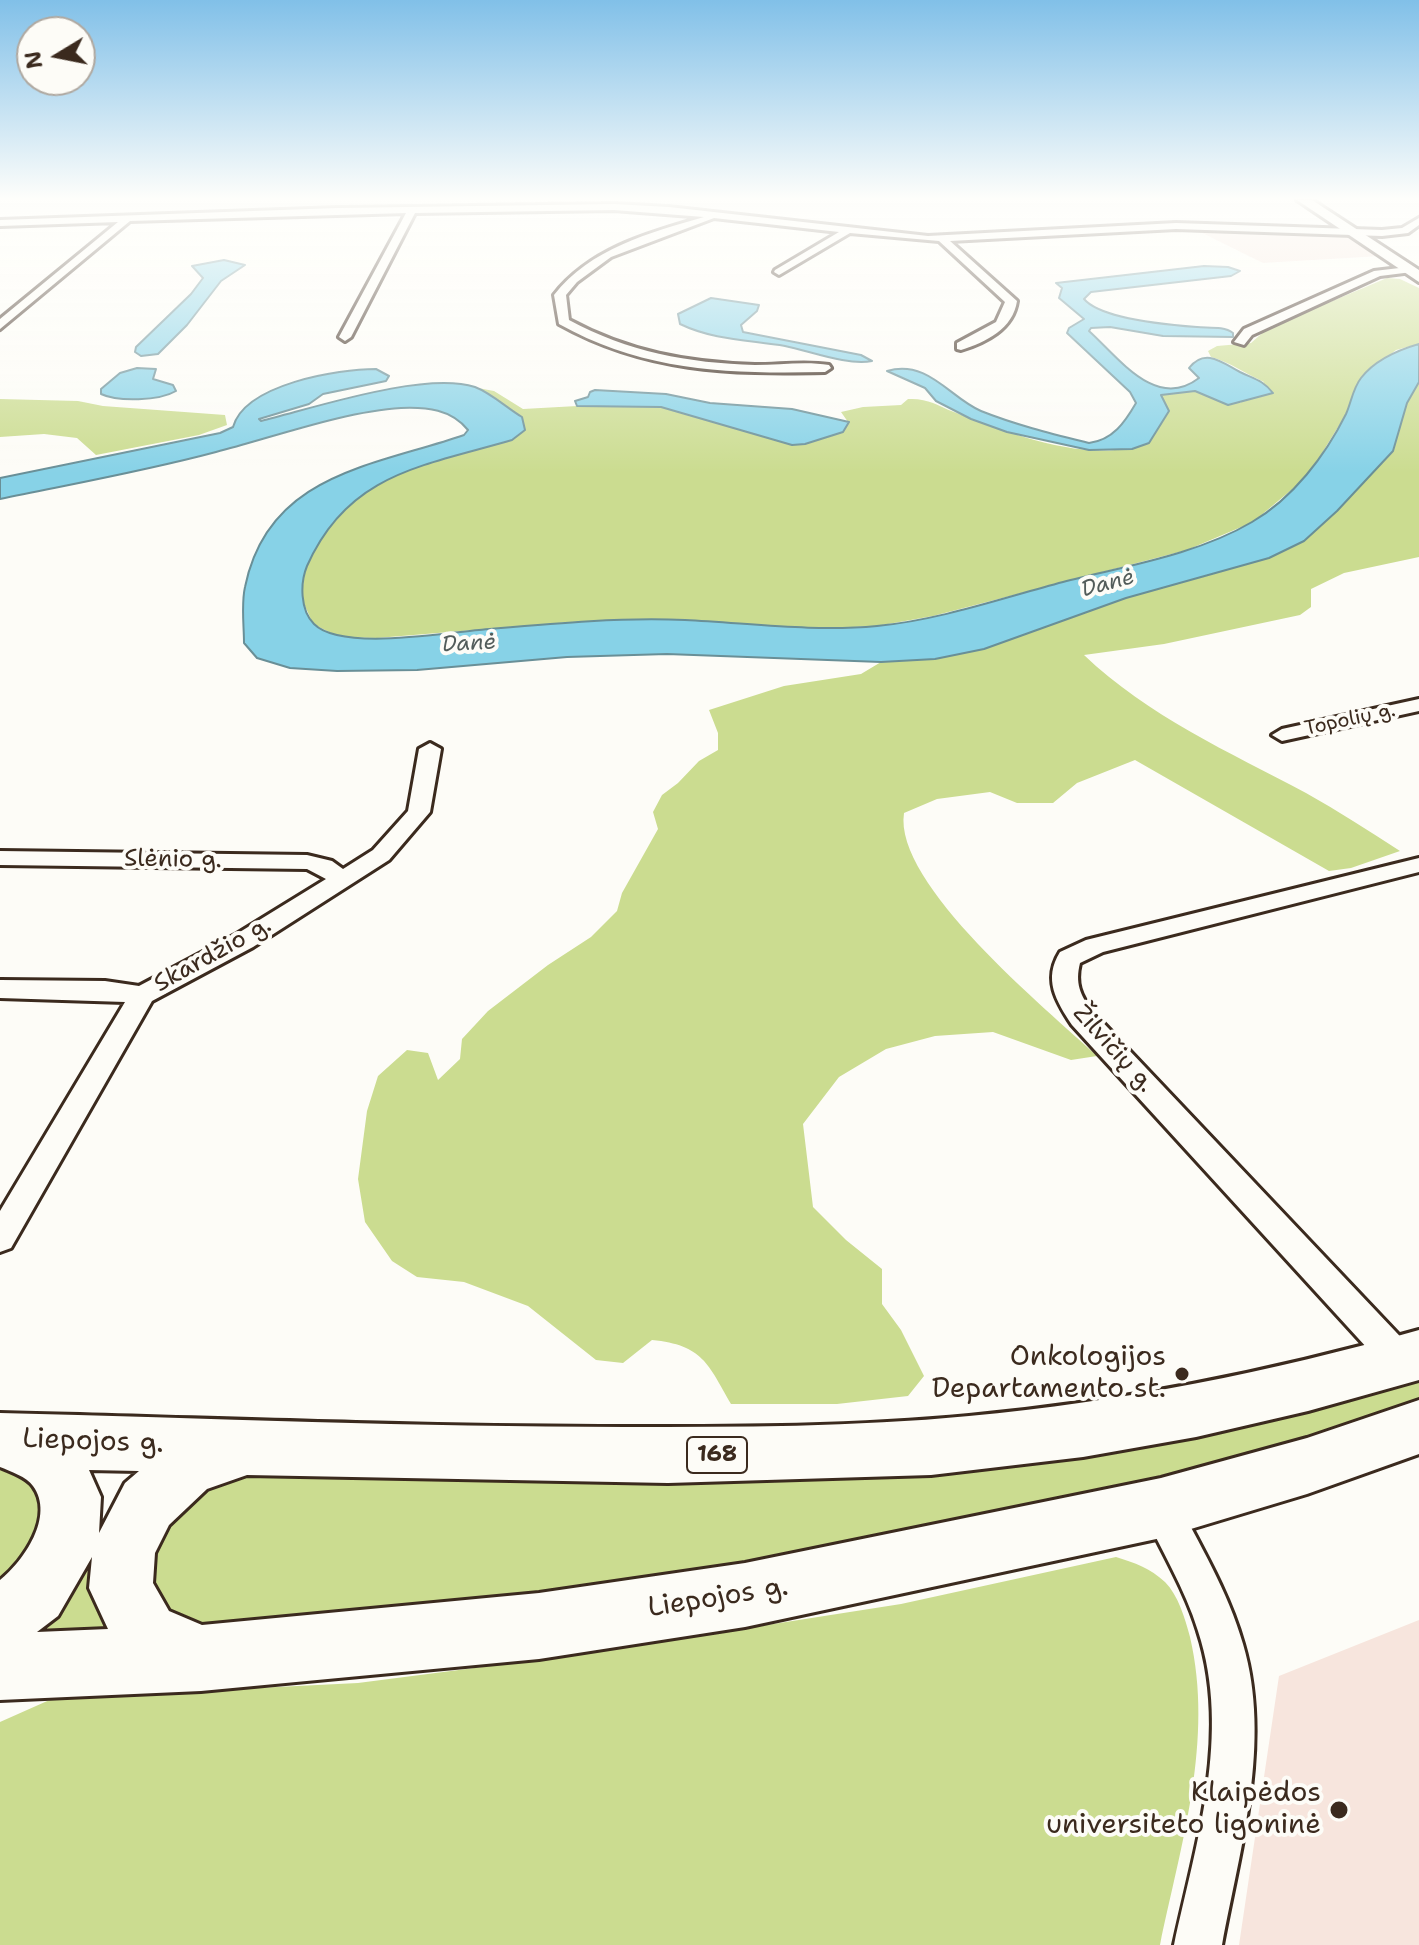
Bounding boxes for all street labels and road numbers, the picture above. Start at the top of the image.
street label: Topolių g. [1302,699,1398,741]
street label: Slėnio g. [124,845,222,875]
street label: Skardžio g. [149,911,277,999]
street label: Žilvičių g. [1066,999,1160,1099]
street label: Liepojos g. [22,1423,164,1461]
road number: 168 [687,1437,747,1473]
street label: Liepojos g. [645,1570,791,1626]

